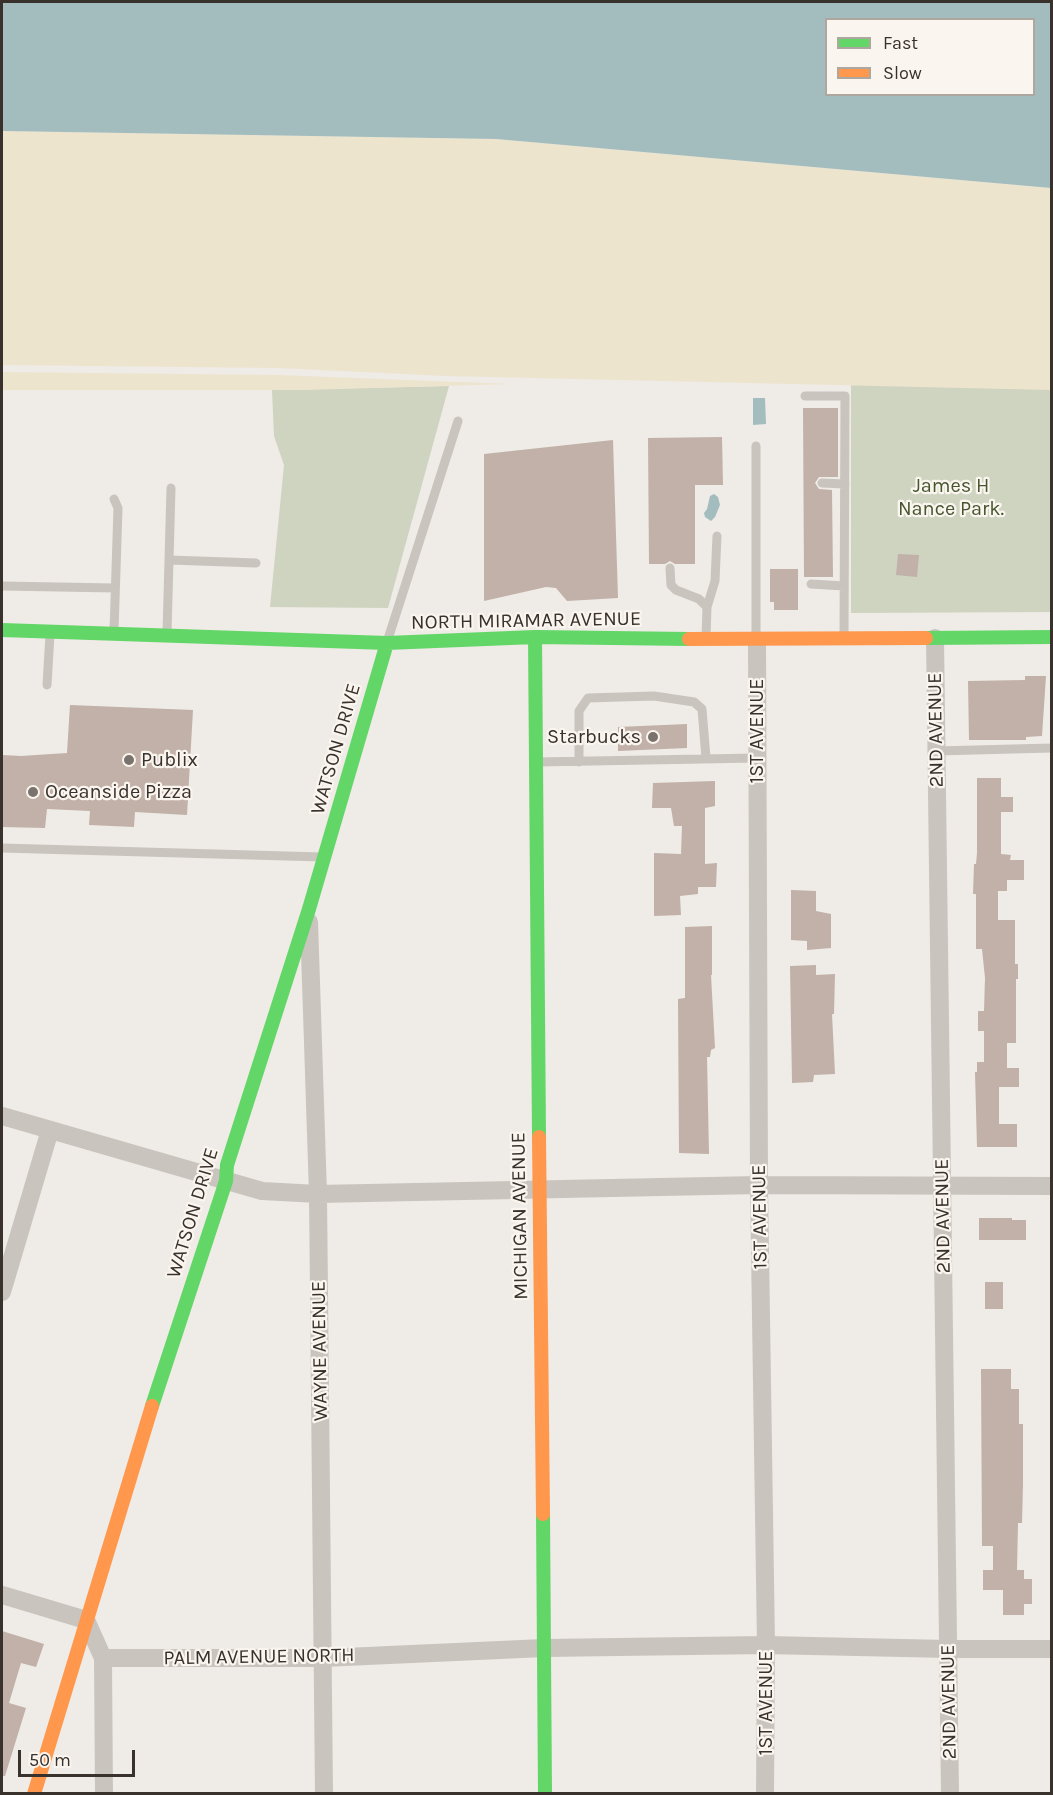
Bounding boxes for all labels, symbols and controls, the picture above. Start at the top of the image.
legend [825,18,1035,96]
text: Fast [883,32,918,54]
text: Slow [883,62,922,84]
park label: James H Nance Park. [898,474,1004,521]
street label: NORTH MIRAMAR AVENUE [411,607,641,635]
street label: 2ND AVENUE [923,672,949,788]
street label: 1ST AVENUE [745,679,769,783]
street label: WATSON DRIVE [306,681,366,817]
place label: Starbucks [547,725,641,749]
marker: Starbucks [646,730,660,744]
place label: Publix [141,748,198,772]
marker: Publix [122,753,136,767]
place label: Oceanside Pizza [45,780,192,804]
marker: Oceanside Pizza [26,785,40,799]
street label: MICHIGAN AVENUE [507,1132,533,1300]
street label: WATSON DRIVE [162,1145,224,1281]
street label: 2ND AVENUE [930,1158,956,1274]
street label: 1ST AVENUE [747,1164,773,1270]
street label: WAYNE AVENUE [307,1281,333,1421]
street label: PALM AVENUE NORTH [163,1643,355,1671]
street label: 2ND AVENUE [936,1644,962,1760]
street label: 1ST AVENUE [754,1651,778,1755]
scale bar [21,1738,138,1776]
text: 50 m [29,1749,71,1771]

